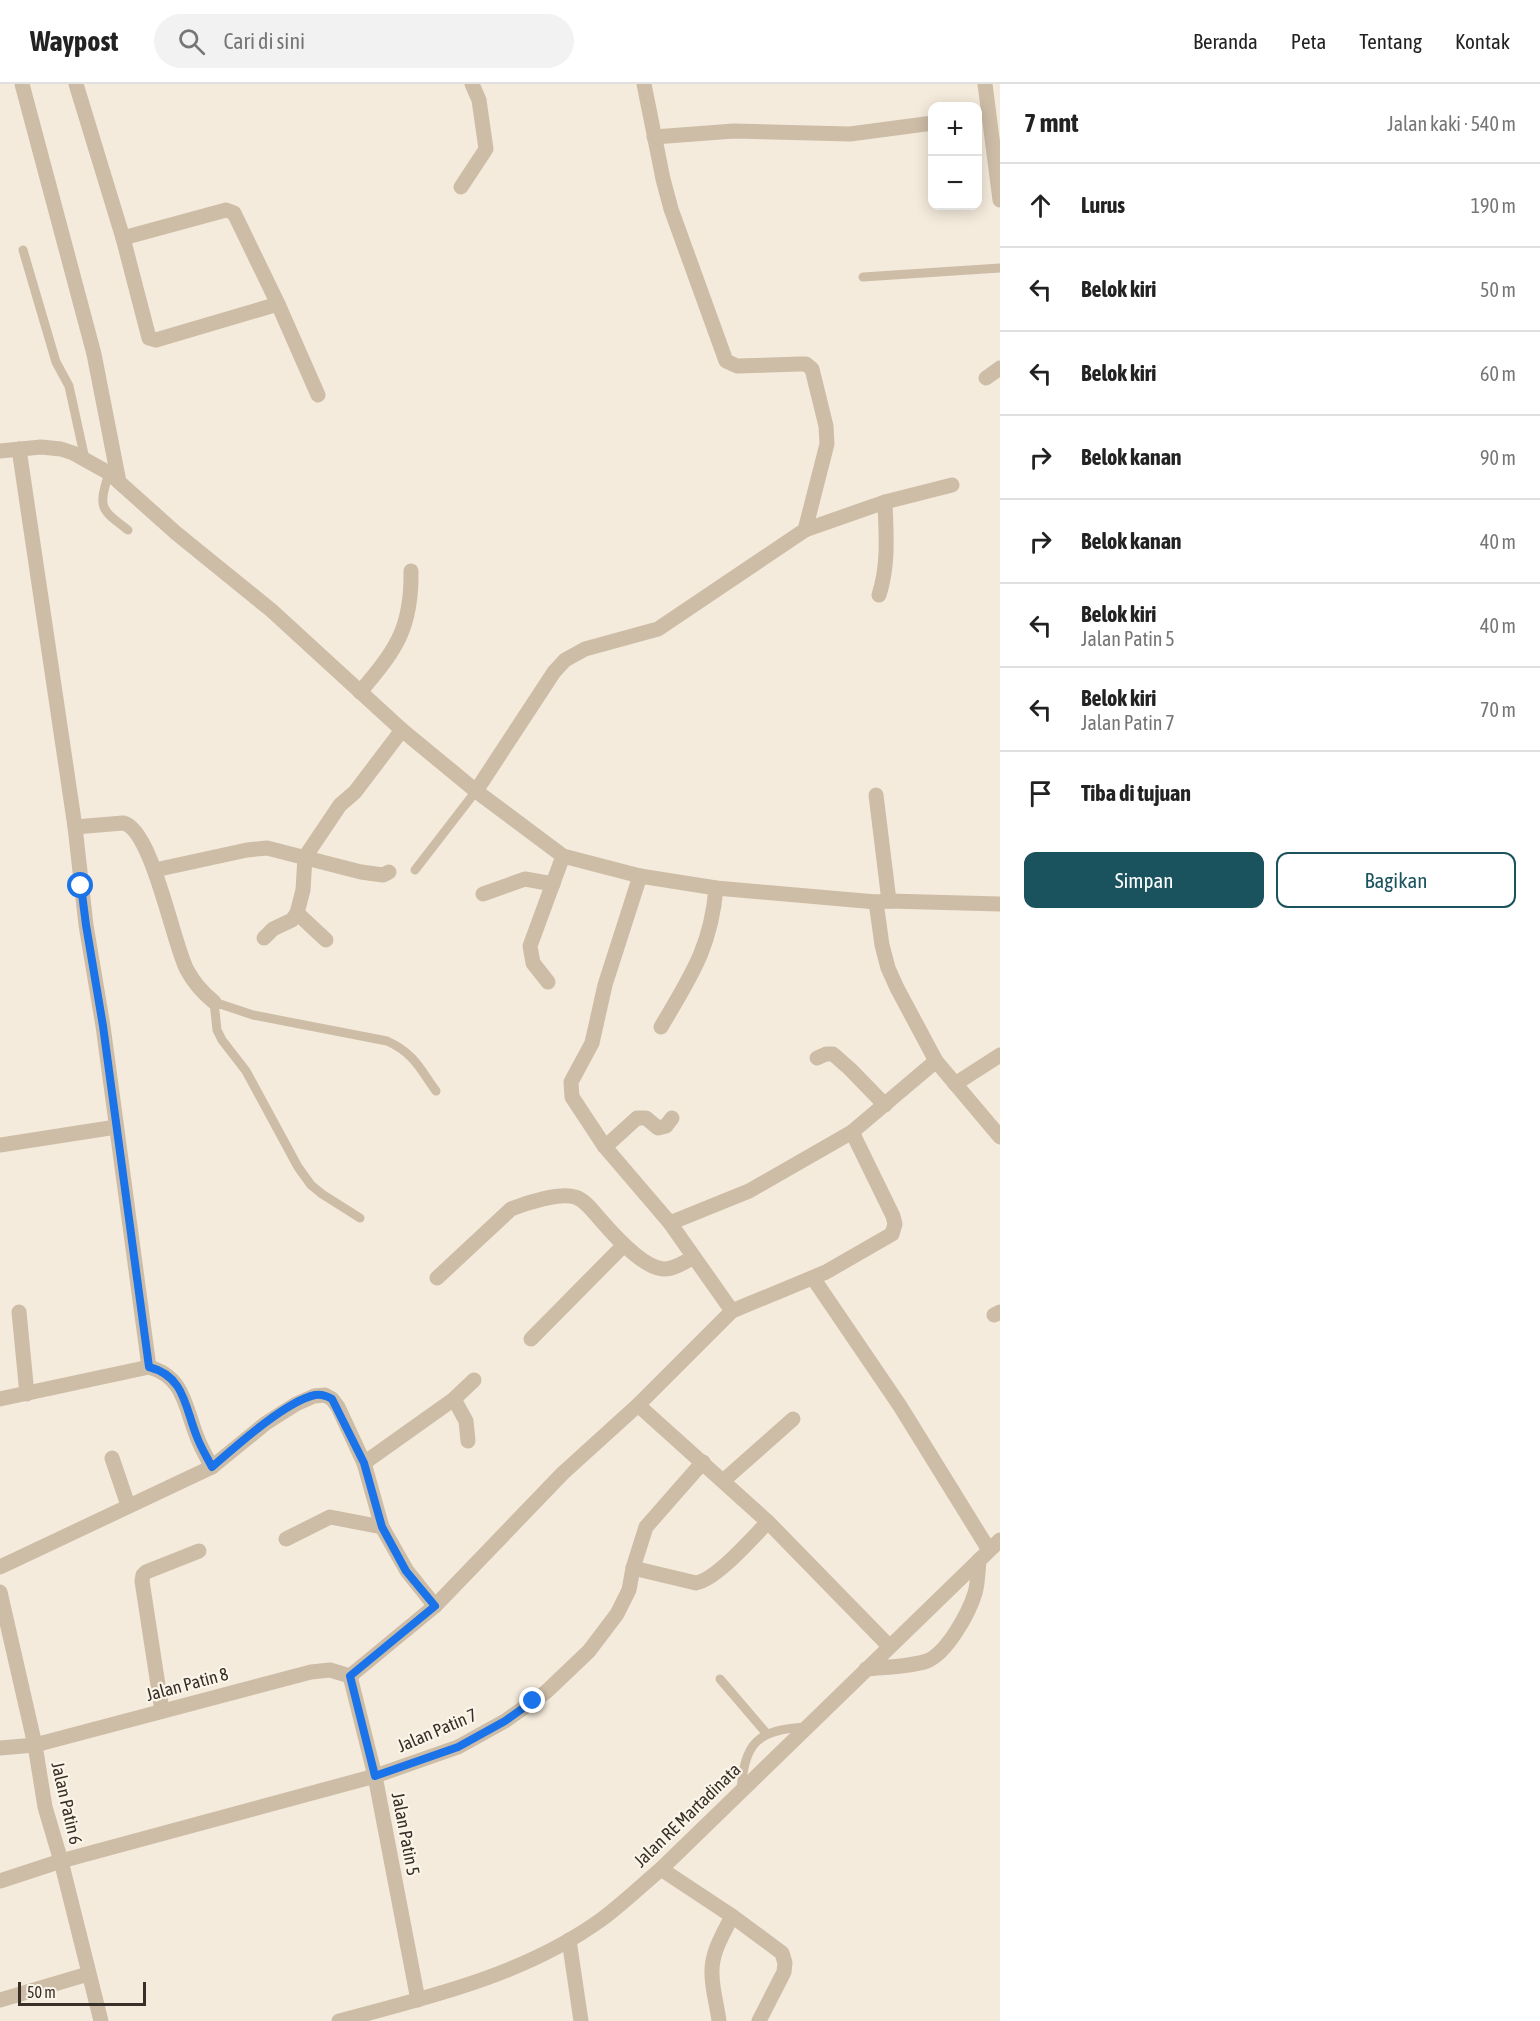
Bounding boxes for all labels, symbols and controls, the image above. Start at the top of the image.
search box [154,14,574,68]
text: Waypost [30,25,118,57]
icon: search [175,25,208,58]
text: Cari di sini [223,28,305,54]
text: Beranda [1193,29,1258,53]
text: Peta [1291,29,1326,53]
text: Tentang [1359,29,1422,53]
text: Kontak [1455,29,1510,53]
map controls [928,102,982,210]
button: + [928,102,982,156]
text: 7 mnt [1024,108,1079,138]
text: Jalan kaki · 540 m [1387,112,1516,135]
button: − [928,156,982,210]
icon: ahead [1024,189,1057,222]
text: Lurus [1081,192,1125,218]
text: 190 m [1471,194,1516,217]
icon: left [1024,273,1057,306]
text: Belok kiri [1081,276,1156,302]
text: 50 m [1480,278,1516,301]
icon: left [1024,357,1057,390]
text: Belok kiri [1081,360,1156,386]
text: 60 m [1480,362,1516,385]
icon: right [1024,441,1057,474]
text: Belok kanan [1081,444,1182,470]
text: 90 m [1480,446,1516,469]
icon: right [1024,525,1057,558]
text: Belok kanan [1081,528,1182,554]
text: 40 m [1480,530,1516,553]
text: Belok kiri [1081,601,1156,627]
icon: left [1024,609,1057,642]
text: 40 m [1480,614,1516,637]
text: Jalan Patin 5 [1081,627,1175,650]
text: Belok kiri [1081,685,1156,711]
icon: left [1024,693,1057,726]
text: 70 m [1480,698,1516,721]
text: Jalan Patin 7 [1081,711,1175,734]
icon: arrive [1024,777,1057,810]
text: Tiba di tujuan [1081,780,1191,806]
button: Simpan [1024,852,1264,908]
button: Bagikan [1276,852,1516,908]
route start [67,872,93,898]
street label: Jalan Patin 8 [144,1663,230,1705]
route end [519,1687,545,1713]
street label: Jalan Patin 7 [394,1704,480,1756]
street label: Jalan RE Martadinata [629,1759,745,1871]
street label: Jalan Patin 6 [47,1760,87,1846]
street label: Jalan Patin 5 [388,1791,424,1877]
scale bar [18,1979,146,2006]
text: 50 m [27,1983,56,2001]

